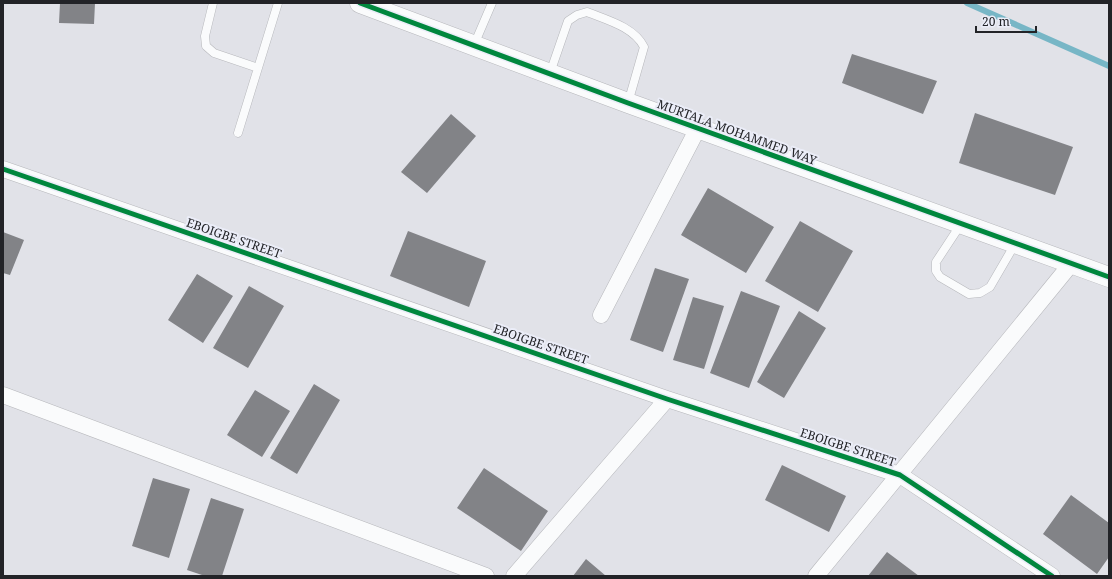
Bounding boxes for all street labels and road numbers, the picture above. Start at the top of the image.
street label: MURTALA MOHAMMED WAY [655,95,820,169]
street label: EBOIGBE STREET [184,214,284,262]
street label: EBOIGBE STREET [491,320,591,368]
street label: EBOIGBE STREET [798,424,899,471]

